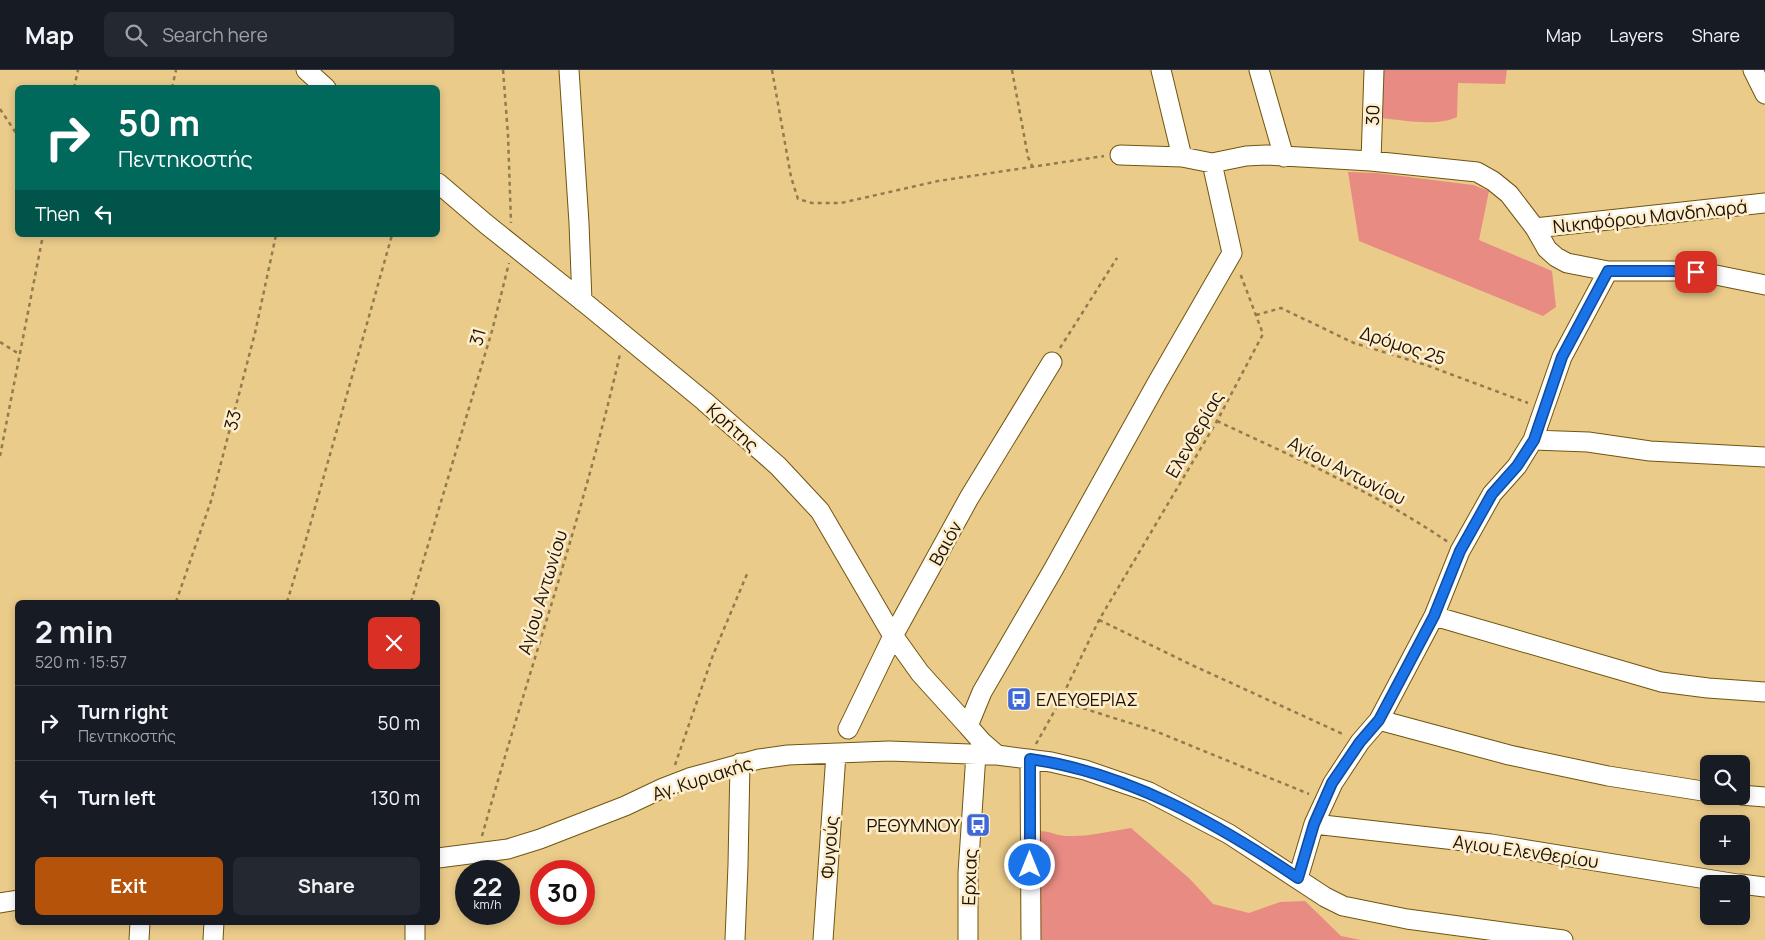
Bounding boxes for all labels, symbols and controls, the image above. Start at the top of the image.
search box [104,12,454,57]
text: Map [25,18,74,51]
icon: search [122,21,150,49]
text: Search here [162,22,268,48]
text: Map [1546,23,1581,47]
text: Layers [1609,23,1663,47]
text: Share [1691,23,1740,47]
text: 50 m [118,99,200,147]
street label: 30 [1360,104,1384,126]
icon: right [35,105,100,170]
text: Πεντηκοστής [118,144,253,174]
street label: Νικηφόρου Μανδηλαρά [1552,194,1748,238]
icon: left [90,200,118,228]
text: Then [35,201,80,227]
pin [1675,251,1717,293]
icon: arrive [1682,258,1710,286]
street label: Δρόμος 25 [1357,320,1449,370]
street label: 31 [463,326,491,348]
street label: Ελενθερίας [1160,386,1228,482]
street label: Κρήτης [702,397,764,457]
street label: 33 [218,407,246,433]
street label: Αγίου Αντωνίου [1284,430,1410,510]
street label: Βαιόν [923,516,967,570]
street label: Αγίου Αντωνίου [512,527,572,657]
text: 2 min [35,611,113,652]
button: close [368,617,420,669]
text: 520 m · 15:57 [35,651,127,673]
bus stop icon: ΕΛΕΥΘΕΡΙΑΣ [1006,686,1032,712]
place label: ΕΛΕΥΘΕΡΙΑΣ [1036,687,1138,711]
text: Turn right [78,699,168,725]
icon: right [35,709,63,737]
text: 50 m [378,710,420,736]
text: Πεντηκοστής [78,725,176,747]
street label: Αγ. Κυριακής [649,750,755,806]
map controls [1700,755,1750,925]
button: search [1700,755,1750,805]
icon: left [35,784,63,812]
text: Turn left [78,785,156,811]
text: 130 m [371,785,420,811]
bus stop icon: ΡΕΘΥΜΝΟΥ [965,812,991,838]
place label: ΡΕΘΥΜΝΟΥ [866,813,961,837]
street label: Φυγούς [815,815,843,879]
button: + [1700,815,1750,865]
street label: Αγιου Ελενθερίου [1452,829,1600,873]
position arrow [1003,838,1055,890]
street label: Ερχιας [956,848,982,906]
button: Exit [35,857,223,915]
button: Share [233,857,420,915]
speed limit sign: 30 [530,860,595,925]
text: 22 [473,869,502,904]
button: − [1700,875,1750,925]
text: km/h [474,896,501,913]

